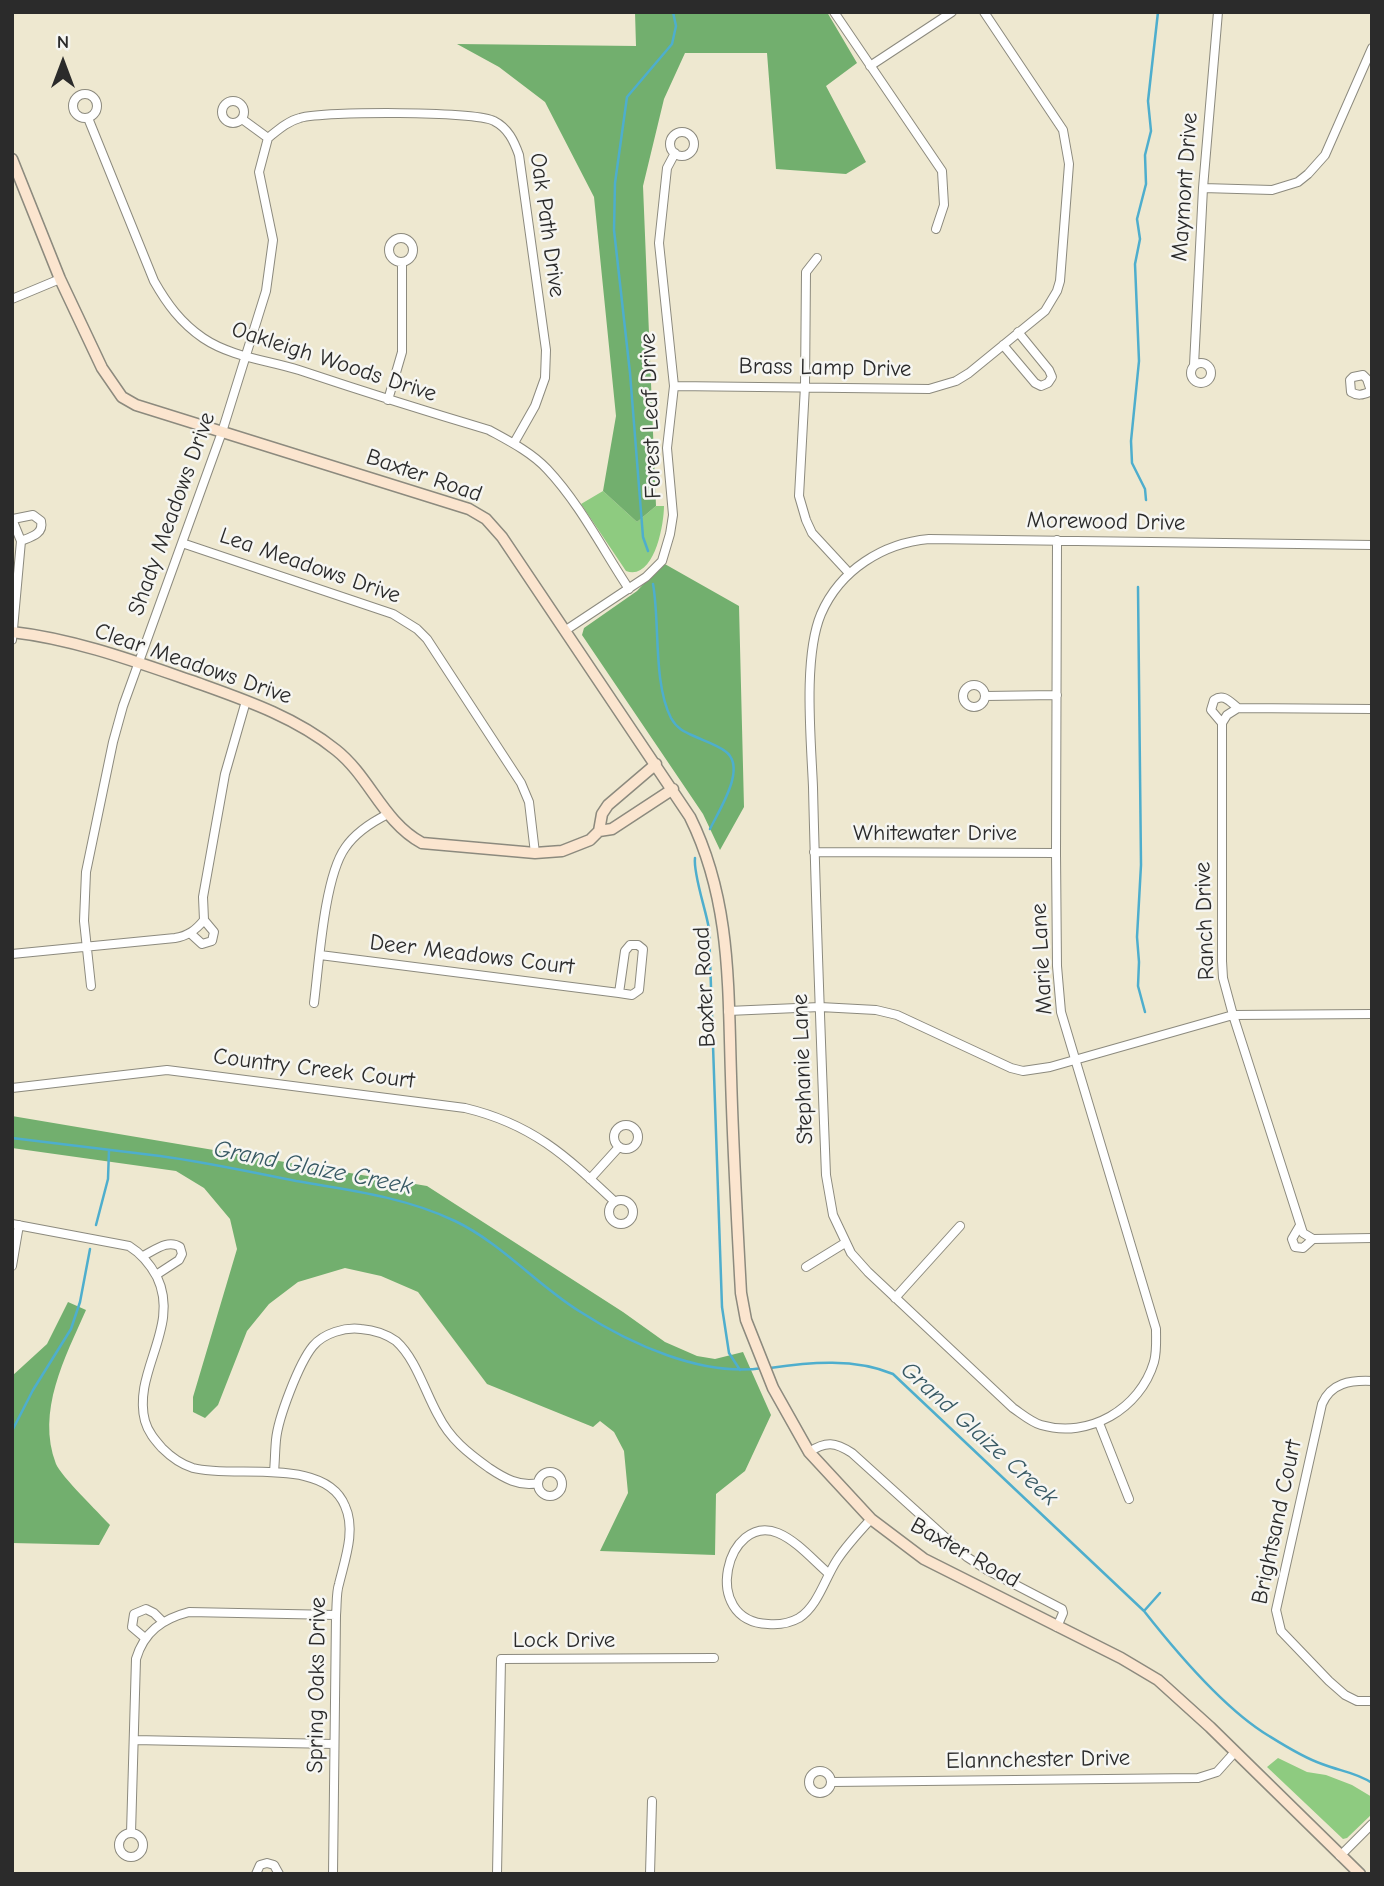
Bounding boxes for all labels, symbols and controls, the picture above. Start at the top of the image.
north arrow [28,28,98,98]
text: N [57,31,69,53]
street label: Maymont Drive [1166,112,1204,262]
street label: Oak Path Drive [523,151,571,299]
street label: Oakleigh Woods Drive [228,316,440,408]
street label: Forest Leaf Drive [634,332,668,500]
street label: Brass Lamp Drive [738,353,912,383]
street label: Shady Meadows Drive [122,409,222,619]
street label: Baxter Road [362,443,486,509]
street label: Morewood Drive [1026,507,1186,537]
street label: Lea Meadows Drive [216,522,404,610]
street label: Clear Meadows Drive [91,617,295,711]
street label: Whitewater Drive [853,819,1017,847]
street label: Ranch Drive [1189,861,1221,981]
street label: Marie Lane [1025,902,1059,1016]
street label: Baxter Road [688,926,722,1048]
street label: Deer Meadows Court [368,929,576,981]
street label: Stephanie Lane [787,993,819,1145]
street label: Country Creek Court [212,1043,416,1095]
water label: Grand Glaize Creek [211,1135,415,1201]
water label: Grand Glaize Creek [894,1356,1064,1512]
street label: Brightsand Court [1246,1437,1308,1607]
street label: Baxter Road [905,1512,1025,1594]
street label: Spring Oaks Drive [302,1597,332,1773]
street label: Lock Drive [513,1626,615,1654]
street label: Elannchester Drive [946,1745,1130,1775]

